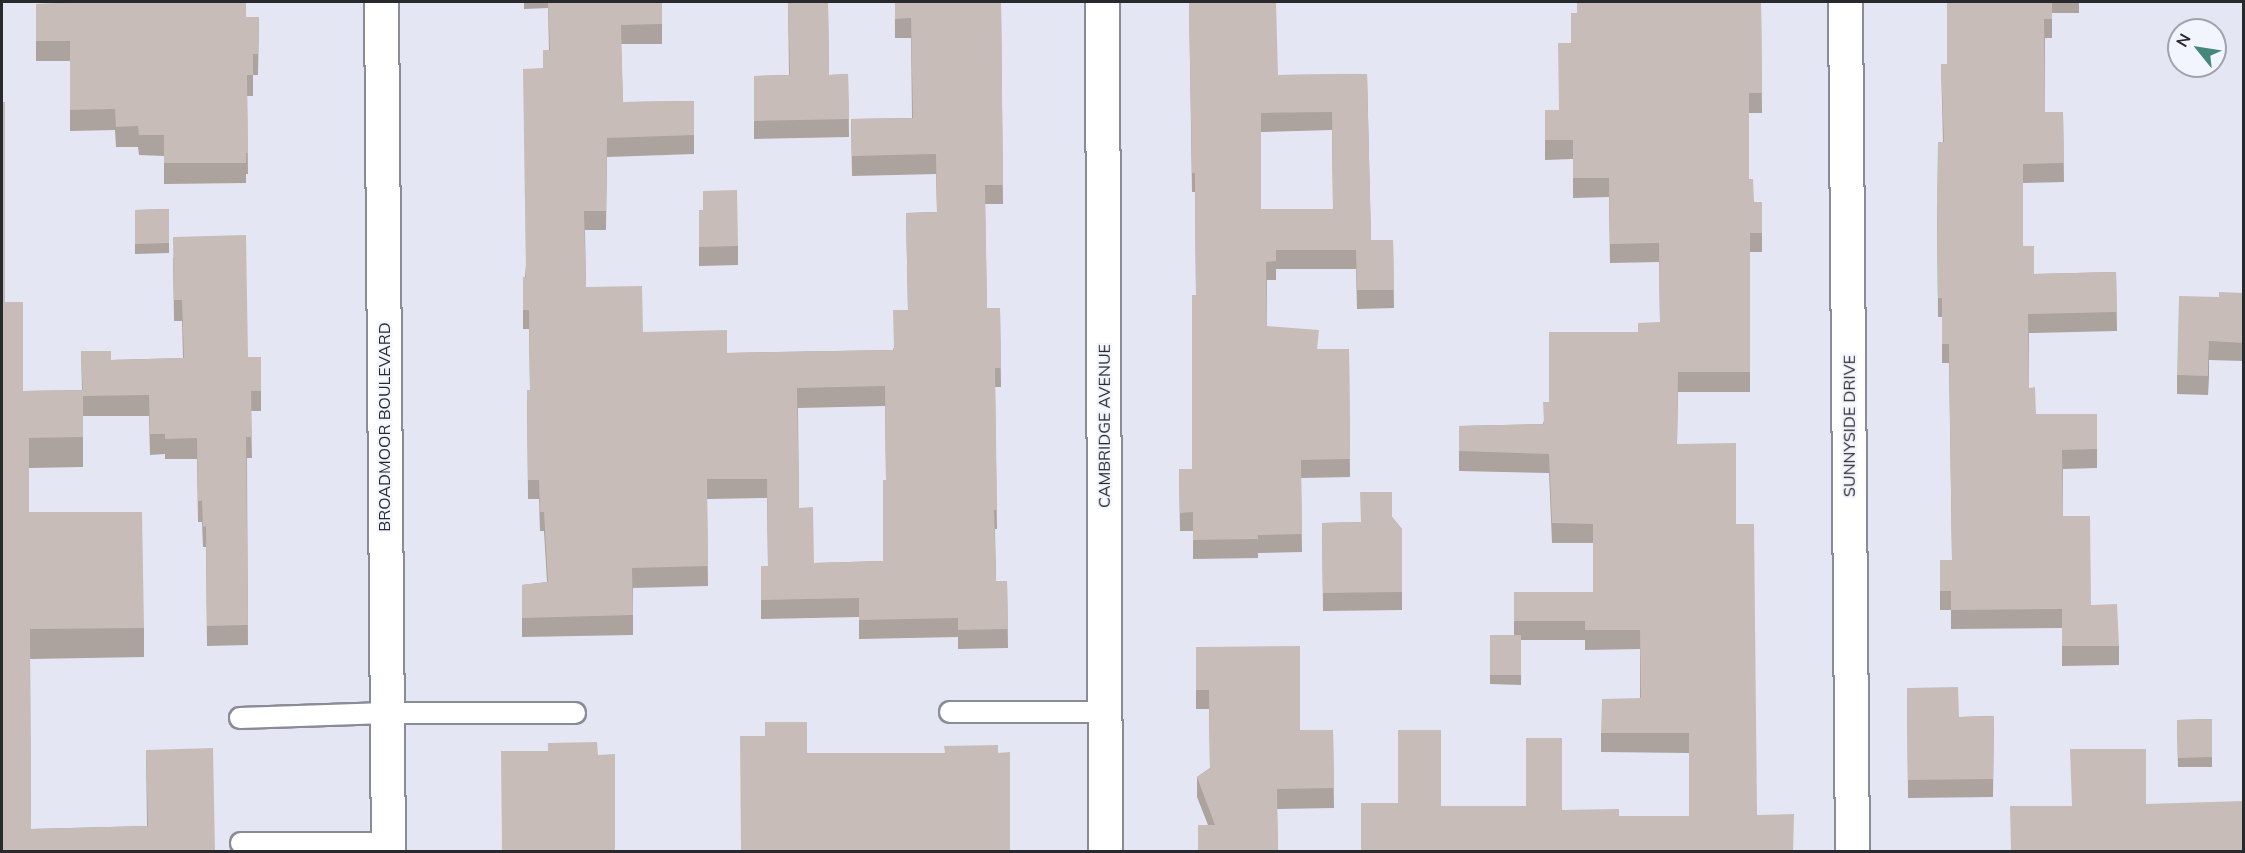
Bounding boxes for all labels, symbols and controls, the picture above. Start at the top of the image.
north arrow [2167,18,2227,78]
text: N [2171,30,2195,50]
street label: BROADMOOR BOULEVARD [374,322,394,532]
street label: CAMBRIDGE AVENUE [1094,344,1114,508]
street label: SUNNYSIDE DRIVE [1839,355,1859,497]

